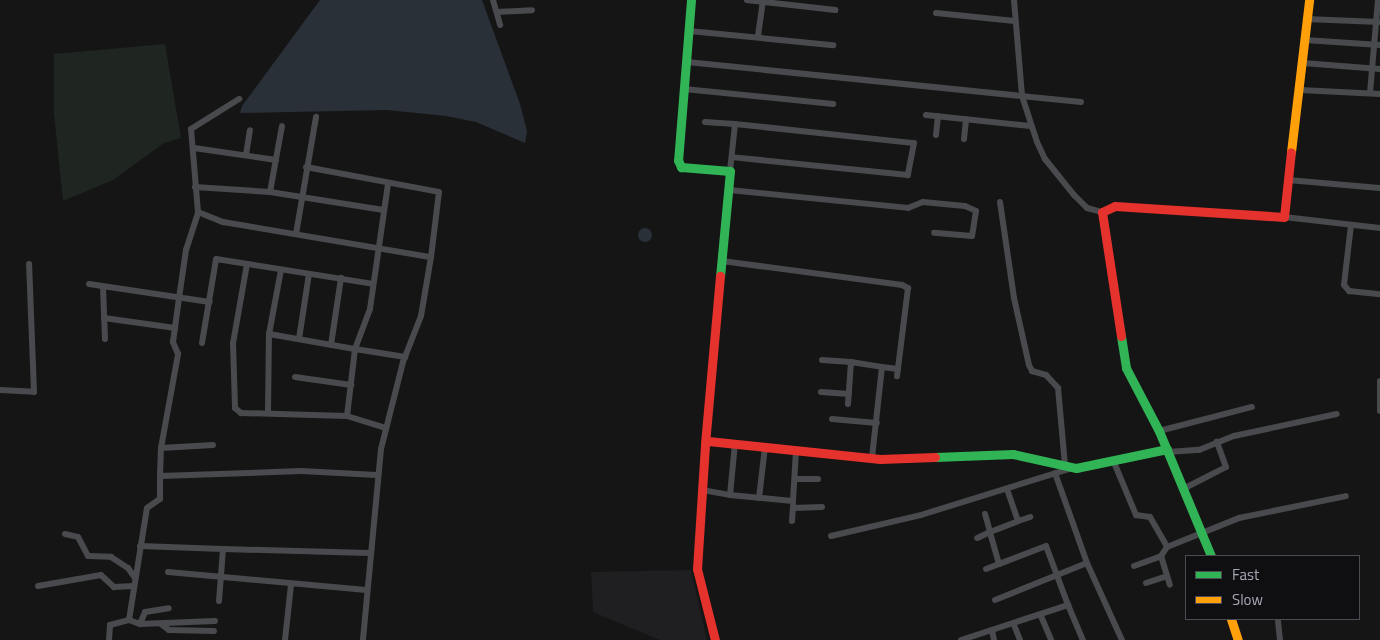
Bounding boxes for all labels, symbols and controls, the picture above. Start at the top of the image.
legend [1185,555,1360,620]
text: Fast [1232,563,1259,586]
text: Slow [1232,588,1263,611]

